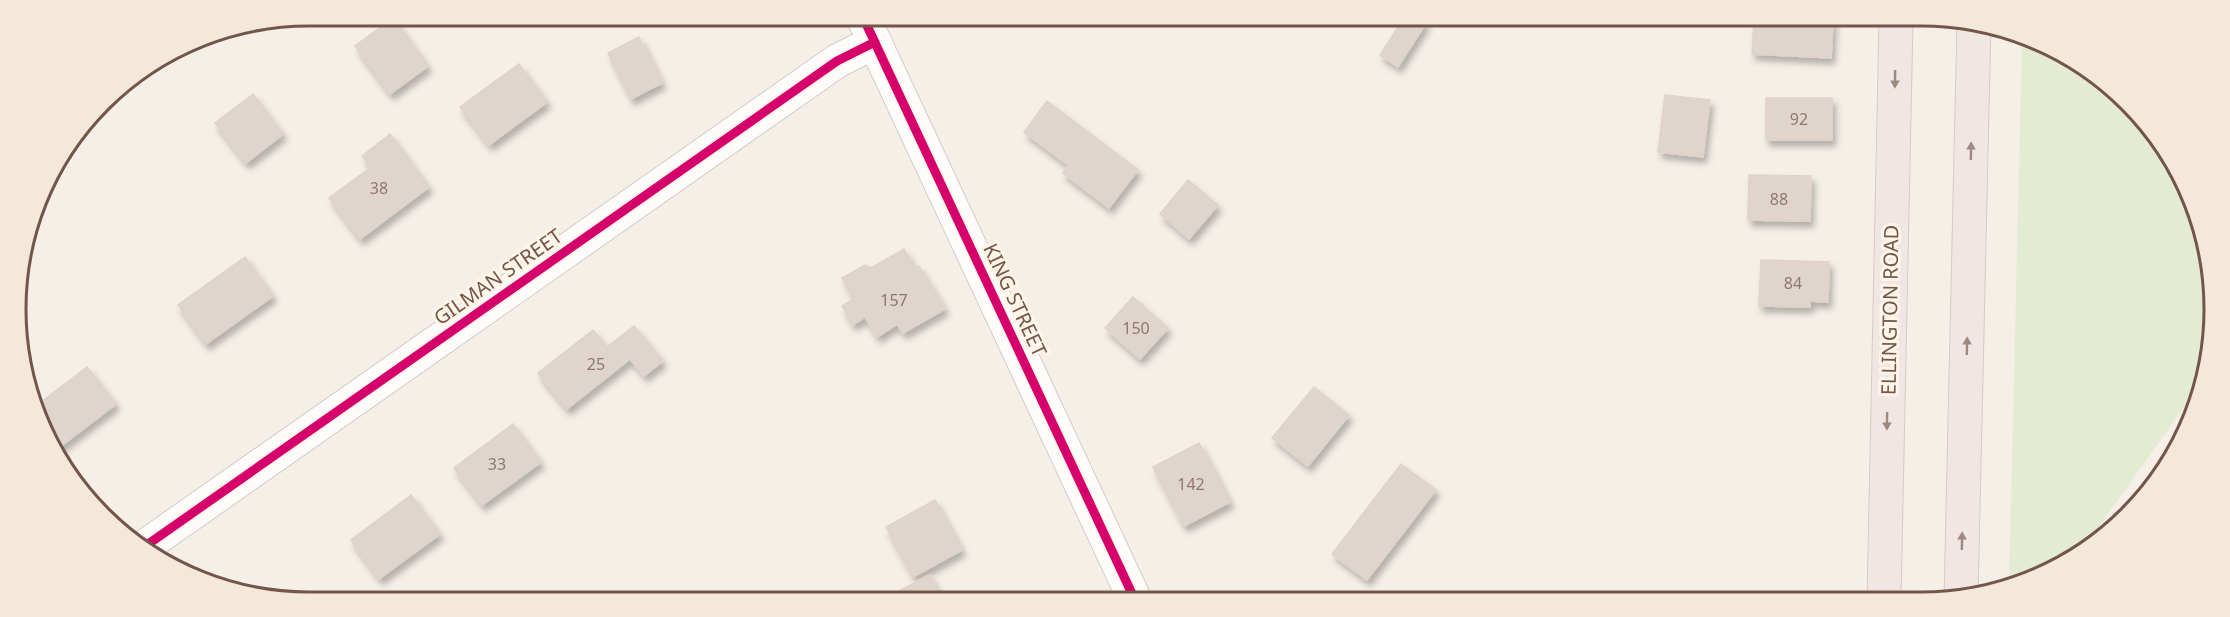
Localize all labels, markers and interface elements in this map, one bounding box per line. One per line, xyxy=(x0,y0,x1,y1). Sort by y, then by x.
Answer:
one-way arrow xyxy=(1890,69,1900,88)
house number: 92 xyxy=(1790,108,1808,130)
one-way arrow xyxy=(1966,141,1976,160)
house number: 38 xyxy=(370,177,388,199)
house number: 88 xyxy=(1770,188,1788,210)
street label: GILMAN STREET xyxy=(428,222,567,331)
street label: ELLINGTON ROAD xyxy=(1875,225,1904,395)
street label: KING STREET xyxy=(977,239,1053,361)
house number: 84 xyxy=(1784,272,1802,294)
house number: 157 xyxy=(880,289,908,311)
house number: 150 xyxy=(1122,317,1150,339)
one-way arrow xyxy=(1962,336,1971,355)
house number: 25 xyxy=(587,353,605,375)
one-way arrow xyxy=(1883,411,1892,430)
house number: 33 xyxy=(488,453,506,475)
house number: 142 xyxy=(1177,473,1205,495)
one-way arrow xyxy=(1958,531,1967,550)

